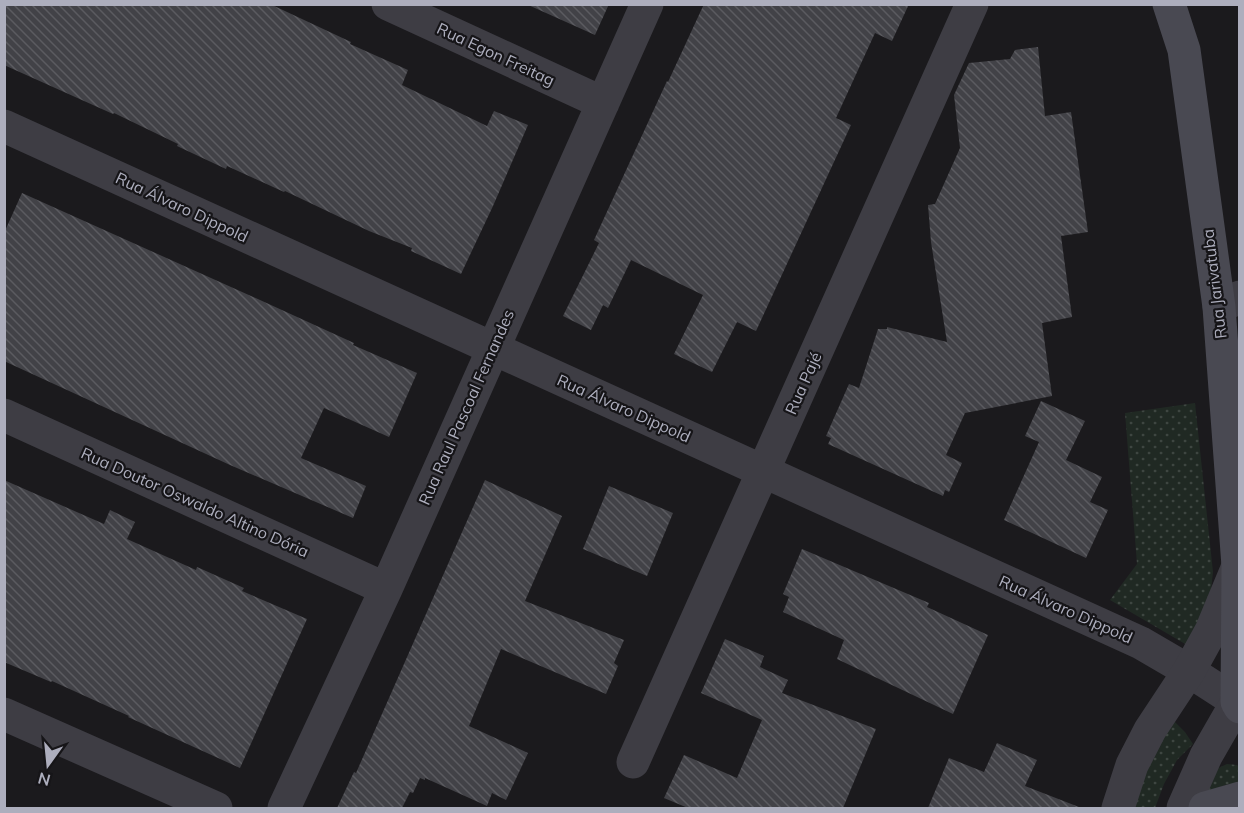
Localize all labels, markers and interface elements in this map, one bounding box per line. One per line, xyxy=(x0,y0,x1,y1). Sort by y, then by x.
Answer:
street label: Rua Egon Freitag xyxy=(434,18,558,90)
street label: Rua Álvaro Dippold xyxy=(112,167,252,247)
street label: Rua Jarivatuba xyxy=(1197,228,1231,340)
street label: Rua Raul Pascoal Fernandes xyxy=(414,306,518,508)
street label: Rua Pajé xyxy=(780,349,826,417)
street label: Rua Álvaro Dippold xyxy=(554,370,694,446)
street label: Rua Doutor Oswaldo Altino Dória xyxy=(78,443,312,561)
street label: Rua Álvaro Dippold xyxy=(996,571,1136,647)
north arrow xyxy=(18,735,78,795)
text: N xyxy=(36,768,53,791)

